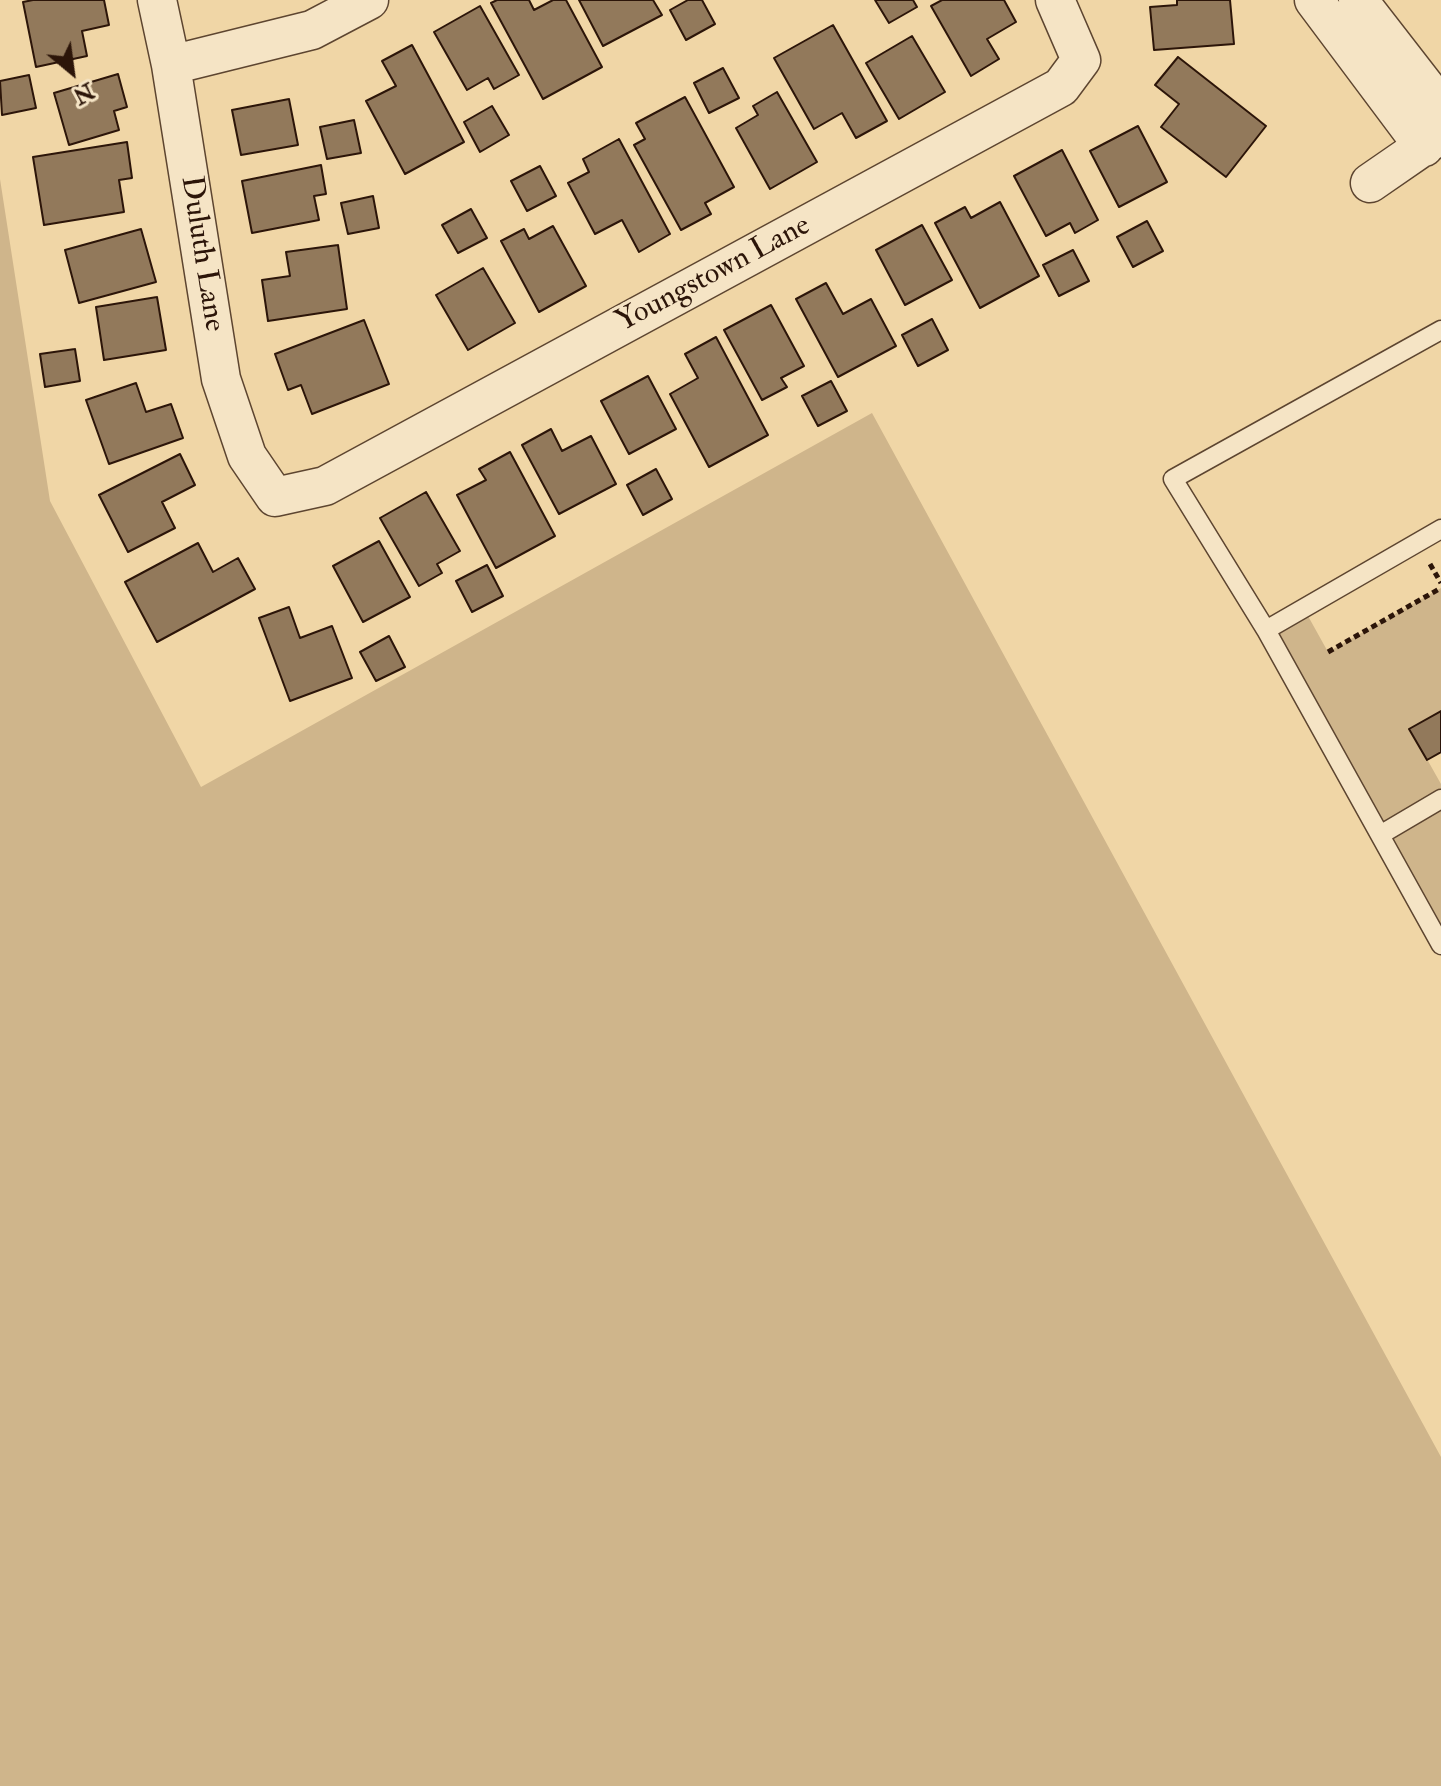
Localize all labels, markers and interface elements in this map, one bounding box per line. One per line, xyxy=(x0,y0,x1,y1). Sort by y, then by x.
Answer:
north arrow xyxy=(32,32,112,112)
text: N xyxy=(68,76,99,110)
street label: Duluth Lane xyxy=(171,174,231,334)
street label: Youngstown Lane xyxy=(611,209,817,341)

